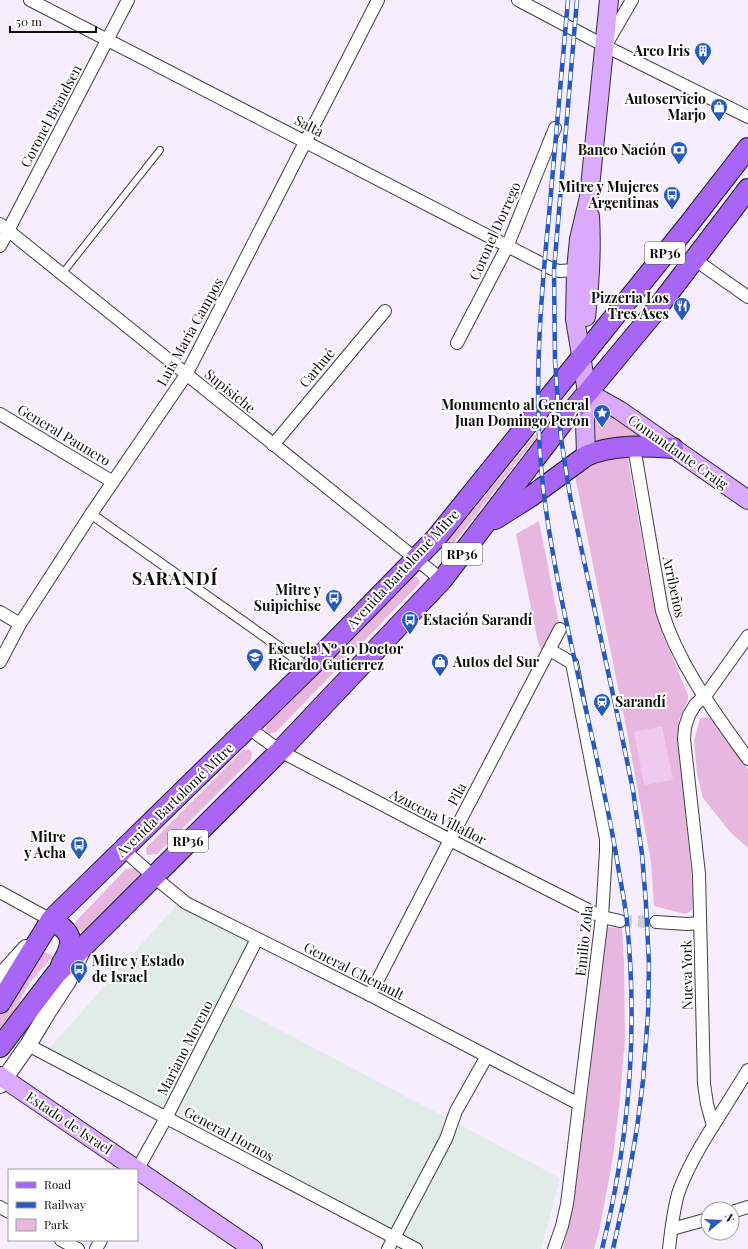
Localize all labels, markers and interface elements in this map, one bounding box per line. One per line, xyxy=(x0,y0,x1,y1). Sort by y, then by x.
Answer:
scale bar xyxy=(10,8,96,34)
text: 50 m xyxy=(16,13,42,29)
place label: Arco Iris xyxy=(633,41,690,60)
building icon: Arco Iris xyxy=(693,41,713,66)
street label: Coronel Brandsen xyxy=(15,60,86,171)
place label: Autoservicio Marjo xyxy=(624,89,706,124)
shop icon: Autoservicio Marjo xyxy=(709,97,729,122)
street label: Salta xyxy=(291,110,327,141)
place label: Banco Nación xyxy=(578,140,666,159)
bank icon: Banco Nación xyxy=(669,140,689,165)
place label: Mitre y Mujeres Argentinas xyxy=(558,177,659,212)
street label: Coronel Dorrego xyxy=(464,178,525,283)
bus stop icon: Mitre y Mujeres Argentinas xyxy=(662,185,682,210)
road number: RP36 xyxy=(645,242,685,264)
street label: Luis María Campos xyxy=(152,274,227,389)
place label: Pizzeria Los Tres Ases xyxy=(591,288,669,323)
restaurant icon: Pizzeria Los Tres Ases xyxy=(672,296,692,321)
street label: Carhué xyxy=(295,344,339,391)
street label: Supisiche xyxy=(201,364,260,417)
place label: Monumento al General Juan Domingo Perón xyxy=(441,395,590,430)
street label: General Paunero xyxy=(14,399,115,470)
place icon: Monumento al General Juan Domingo Perón xyxy=(592,403,612,428)
street label: Comandante Craig xyxy=(624,410,733,494)
street label: Avenida Bartolomé Mitre xyxy=(342,505,463,633)
road number: RP36 xyxy=(442,543,482,565)
street label: Arribeños xyxy=(658,553,690,620)
district label: SARANDÍ xyxy=(132,566,218,590)
place label: Mitre y Suipichise xyxy=(254,580,322,615)
bus stop icon: Mitre y Suipichise xyxy=(324,588,344,613)
bus stop icon: Estación Sarandí xyxy=(400,610,420,635)
place label: Estación Sarandí xyxy=(423,610,533,629)
place label: Escuela Nº 10 Doctor Ricardo Gutierrez xyxy=(268,639,404,674)
school or university icon: Escuela Nº 10 Doctor Ricardo Gutierrez xyxy=(245,647,265,672)
shop icon: Autos del Sur xyxy=(430,652,450,677)
place label: Autos del Sur xyxy=(452,652,540,671)
station icon: Sarandí xyxy=(592,692,612,717)
place label: Sarandí xyxy=(615,692,666,711)
street label: Avenida Bartolomé Mitre xyxy=(111,738,238,862)
street label: Pila xyxy=(443,779,470,809)
street label: Azucena Villaflor xyxy=(386,784,490,849)
place label: Mitre y Acha xyxy=(23,827,67,862)
road number: RP36 xyxy=(168,830,208,852)
bus stop icon: Mitre y Acha xyxy=(69,835,89,860)
street label: Emilio Zola xyxy=(570,905,597,977)
street label: General Chenault xyxy=(301,937,409,1005)
street label: Nueva York xyxy=(676,940,697,1010)
place label: Mitre y Estado de Israel xyxy=(92,951,185,986)
bus stop icon: Mitre y Estado de Israel xyxy=(69,959,89,984)
street label: Mariano Moreno xyxy=(152,997,217,1099)
street label: Estado de Israel xyxy=(23,1087,116,1158)
street label: General Hornos xyxy=(181,1102,278,1165)
legend xyxy=(8,1169,138,1241)
text: Road xyxy=(44,1176,71,1192)
text: Railway xyxy=(44,1196,86,1212)
north arrow xyxy=(700,1201,740,1241)
text: N xyxy=(722,1212,738,1224)
text: Park xyxy=(44,1216,69,1232)

